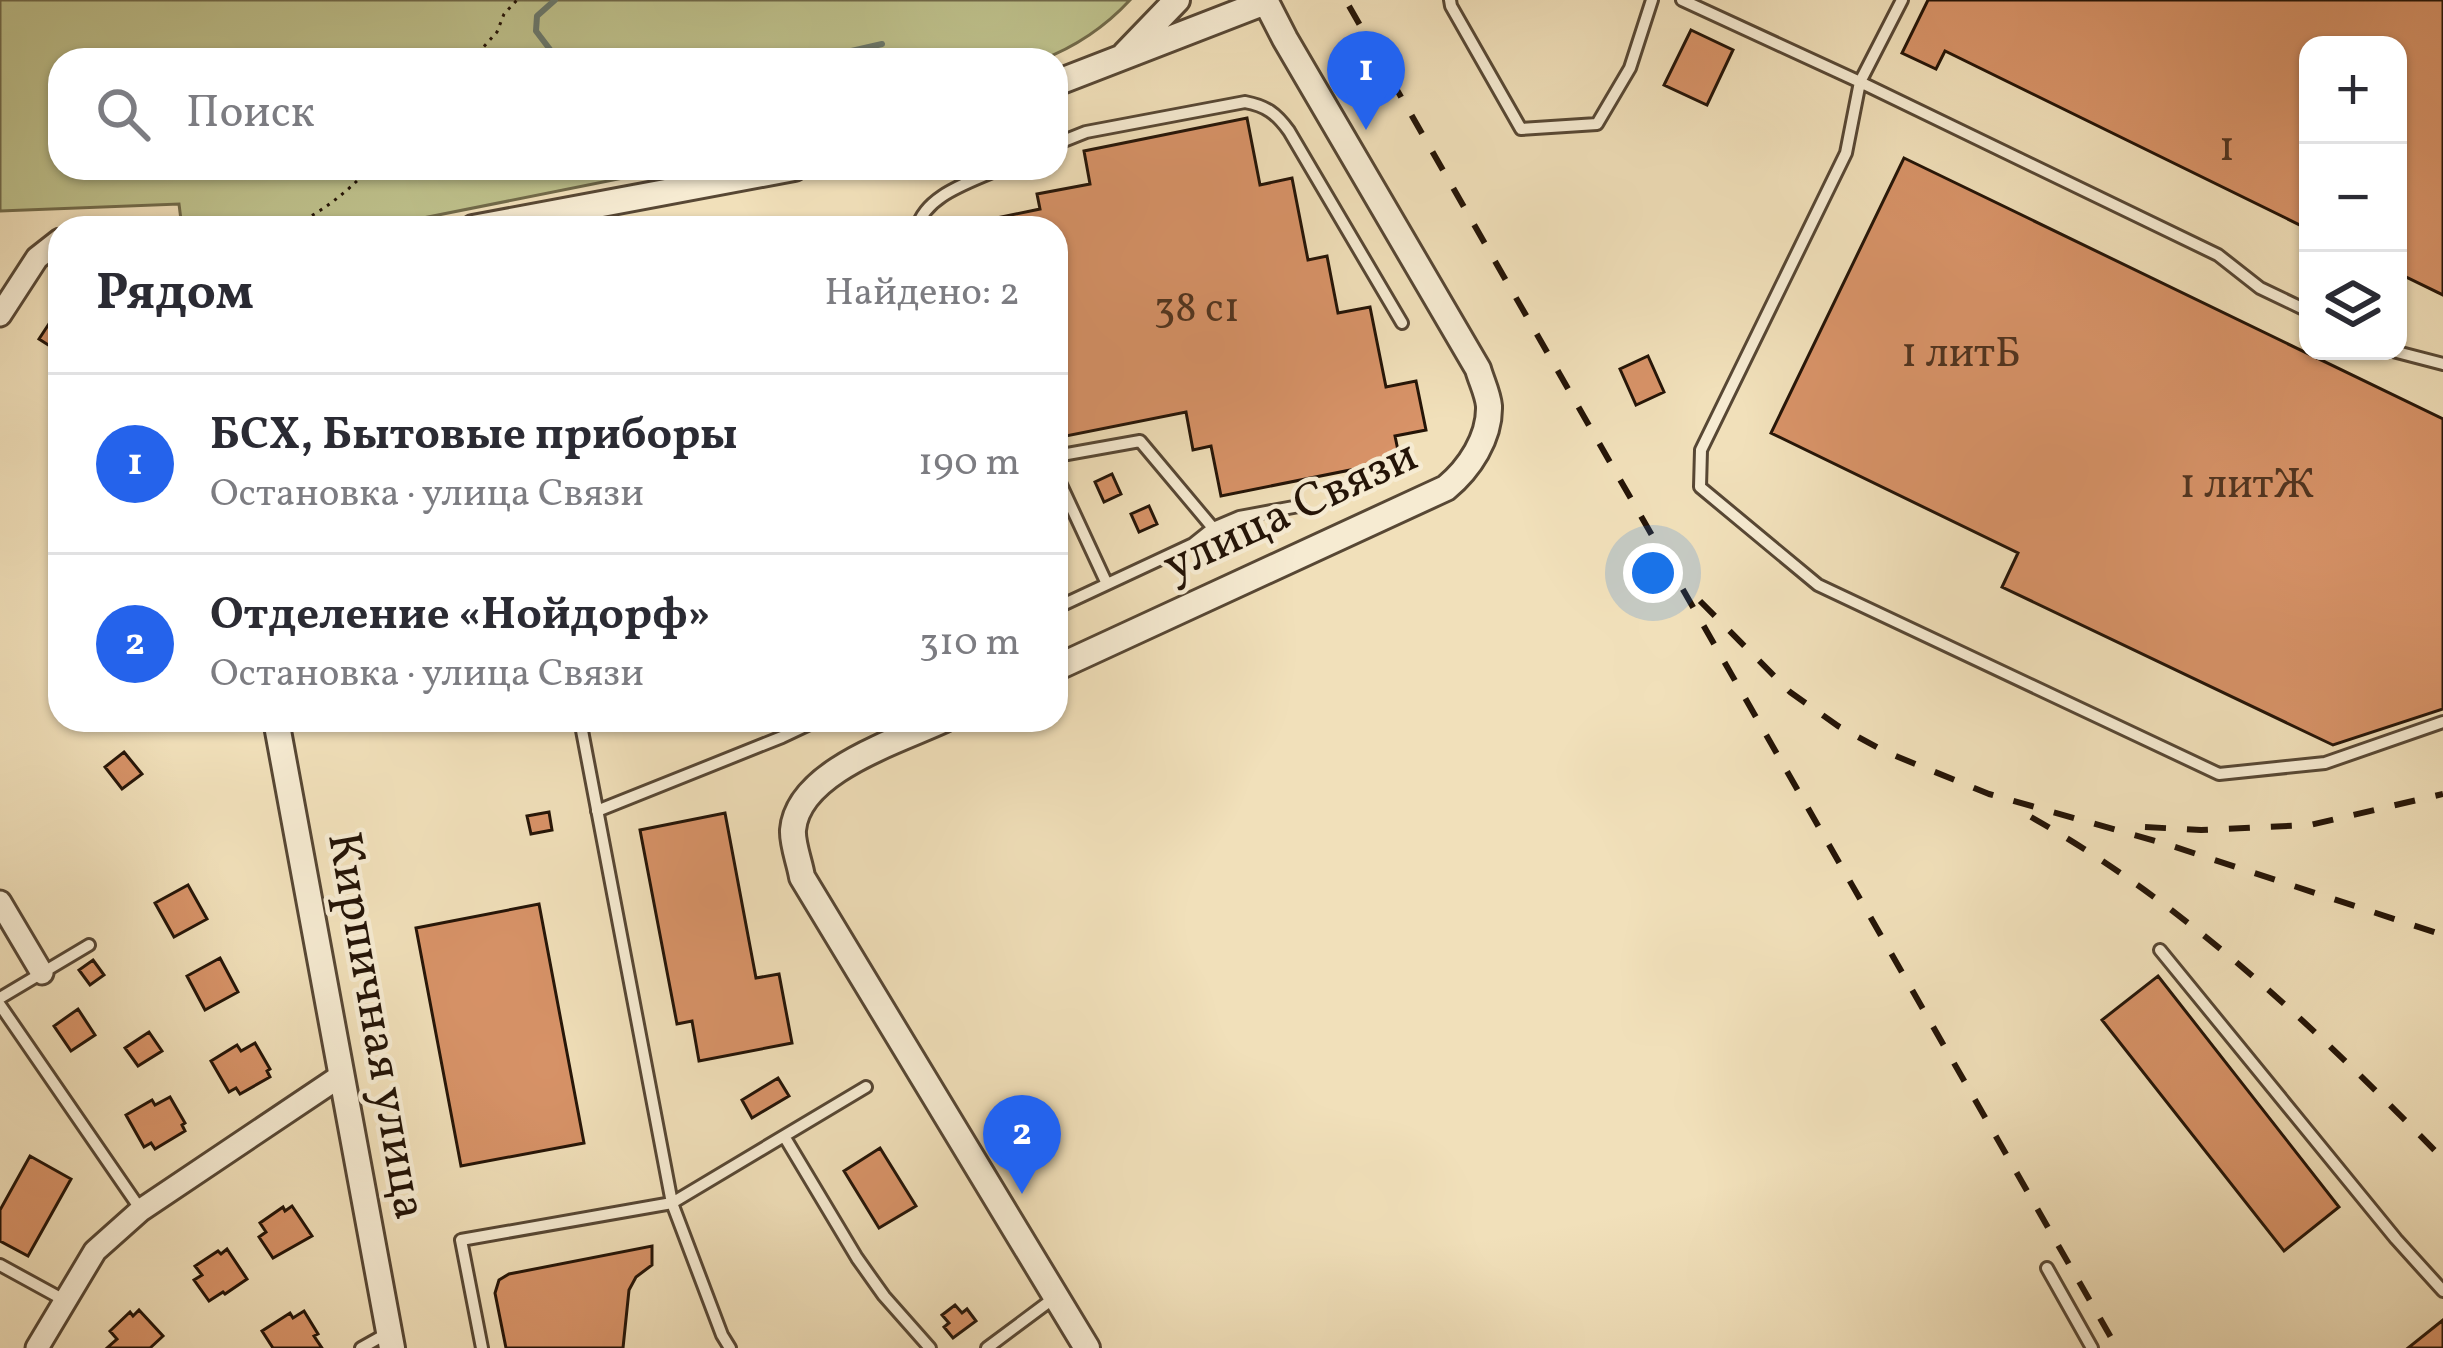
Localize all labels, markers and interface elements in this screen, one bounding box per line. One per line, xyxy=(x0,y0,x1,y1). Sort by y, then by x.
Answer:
pin: 1 xyxy=(1327,31,1405,130)
map controls xyxy=(2299,36,2407,360)
button: + xyxy=(2299,36,2407,144)
search box xyxy=(48,48,1068,180)
icon: search xyxy=(90,81,156,147)
text: Поиск xyxy=(186,83,315,146)
house number: 1 xyxy=(2219,120,2235,179)
button: − xyxy=(2299,144,2407,252)
button: layers xyxy=(2299,252,2407,360)
text: Рядом xyxy=(96,259,254,330)
text: Найдено: 2 xyxy=(824,267,1020,321)
house number: 38 с1 xyxy=(1154,281,1240,340)
house number: 1 литБ xyxy=(1901,326,2021,385)
text: БСХ, Бытовые приборы xyxy=(210,405,738,468)
street label: улица Связи xyxy=(1153,424,1429,600)
text: 1 xyxy=(127,437,143,491)
text: 190 m xyxy=(918,437,1020,491)
house number: 1 литЖ xyxy=(2180,457,2314,516)
text: Остановка · улица Связи xyxy=(210,468,644,522)
your location xyxy=(1623,543,1683,603)
text: Отделение «Нойдорф» xyxy=(210,585,711,648)
text: 2 xyxy=(125,617,145,671)
text: 310 m xyxy=(919,617,1020,671)
text: Остановка · улица Связи xyxy=(210,648,644,702)
street label: Кирпичная улица xyxy=(308,827,442,1225)
pin: 2 xyxy=(983,1095,1061,1194)

